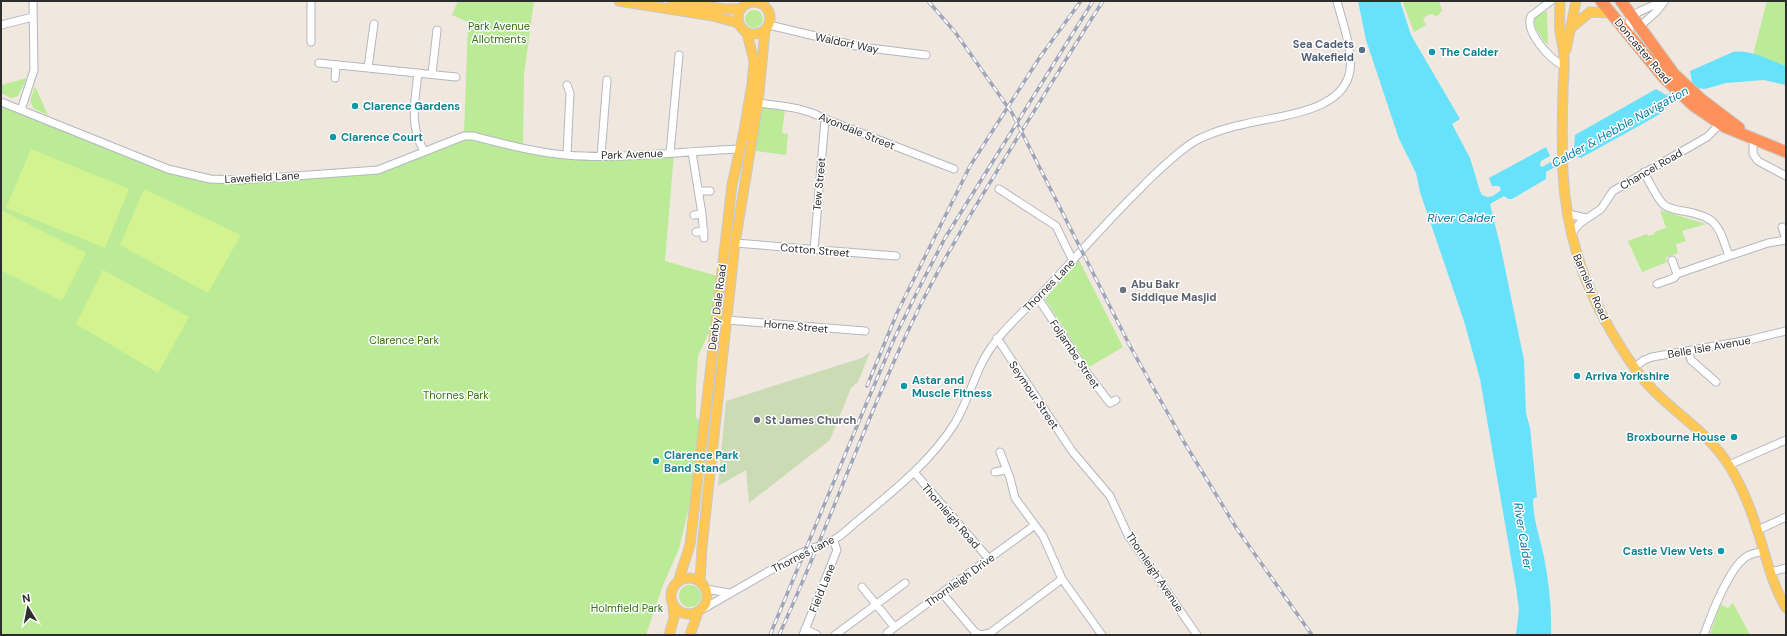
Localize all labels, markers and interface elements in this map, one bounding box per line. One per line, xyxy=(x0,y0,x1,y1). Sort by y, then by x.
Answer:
street label: Doncaster Road xyxy=(1612,15,1674,87)
park label: Park Avenue Allotments xyxy=(468,19,530,46)
street label: Waldorf Way xyxy=(814,29,880,57)
place label: Sea Cadets Wakefield xyxy=(1293,37,1354,64)
marker: Sea Cadets Wakefield xyxy=(1357,45,1367,55)
place label: The Calder xyxy=(1440,45,1499,59)
marker: The Calder xyxy=(1427,47,1437,57)
water label: Calder & Hebble Navigation xyxy=(1549,83,1691,171)
place label: Clarence Gardens xyxy=(363,99,460,113)
marker: Clarence Gardens xyxy=(350,101,360,111)
street label: Avondale Street xyxy=(817,109,897,153)
place label: Clarence Court xyxy=(341,130,423,144)
marker: Clarence Court xyxy=(328,132,338,142)
street label: Chancel Road xyxy=(1617,145,1685,193)
street label: Park Avenue xyxy=(601,146,663,162)
street label: Tew Street xyxy=(810,157,828,211)
street label: Lawefield Lane xyxy=(224,168,300,186)
water label: River Calder xyxy=(1427,210,1495,226)
street label: Cotton Street xyxy=(780,240,850,260)
street label: Barnsley Road xyxy=(1570,251,1612,323)
street label: Thornes Lane xyxy=(1020,256,1078,314)
street label: Denby Dale Road xyxy=(705,263,729,351)
place label: Abu Bakr Siddique Masjid xyxy=(1131,277,1217,304)
marker: Abu Bakr Siddique Masjid xyxy=(1118,285,1128,295)
street label: Horne Street xyxy=(763,316,829,336)
street label: Foljambe Street xyxy=(1047,317,1103,391)
park label: Clarence Park xyxy=(369,333,439,347)
street label: Belle Isle Avenue xyxy=(1666,333,1752,361)
street label: Seymour Street xyxy=(1006,358,1062,432)
place label: Arriva Yorkshire xyxy=(1585,369,1670,383)
marker: Arriva Yorkshire xyxy=(1572,371,1582,381)
place label: Astar and Muscle Fitness xyxy=(912,373,992,400)
marker: Astar and Muscle Fitness xyxy=(899,381,909,391)
park label: Thornes Park xyxy=(423,388,489,402)
place label: St James Church xyxy=(765,413,857,427)
marker: St James Church xyxy=(752,415,762,425)
place label: Broxbourne House xyxy=(1627,430,1726,444)
marker: Broxbourne House xyxy=(1729,432,1739,442)
place label: Clarence Park Band Stand xyxy=(664,448,740,475)
marker: Clarence Park Band Stand xyxy=(651,456,661,466)
street label: Thornleigh Road xyxy=(919,481,983,552)
water label: River Calder xyxy=(1510,501,1536,571)
street label: Thornleigh Avenue xyxy=(1123,529,1187,615)
street label: Thornes Lane xyxy=(769,532,837,576)
place label: Castle View Vets xyxy=(1623,544,1713,558)
marker: Castle View Vets xyxy=(1716,546,1726,556)
street label: Thornleigh Drive xyxy=(923,550,997,610)
street label: Field Lane xyxy=(806,562,838,614)
north arrow xyxy=(8,588,48,628)
text: N xyxy=(21,591,31,606)
park label: Holmfield Park xyxy=(591,601,664,615)

